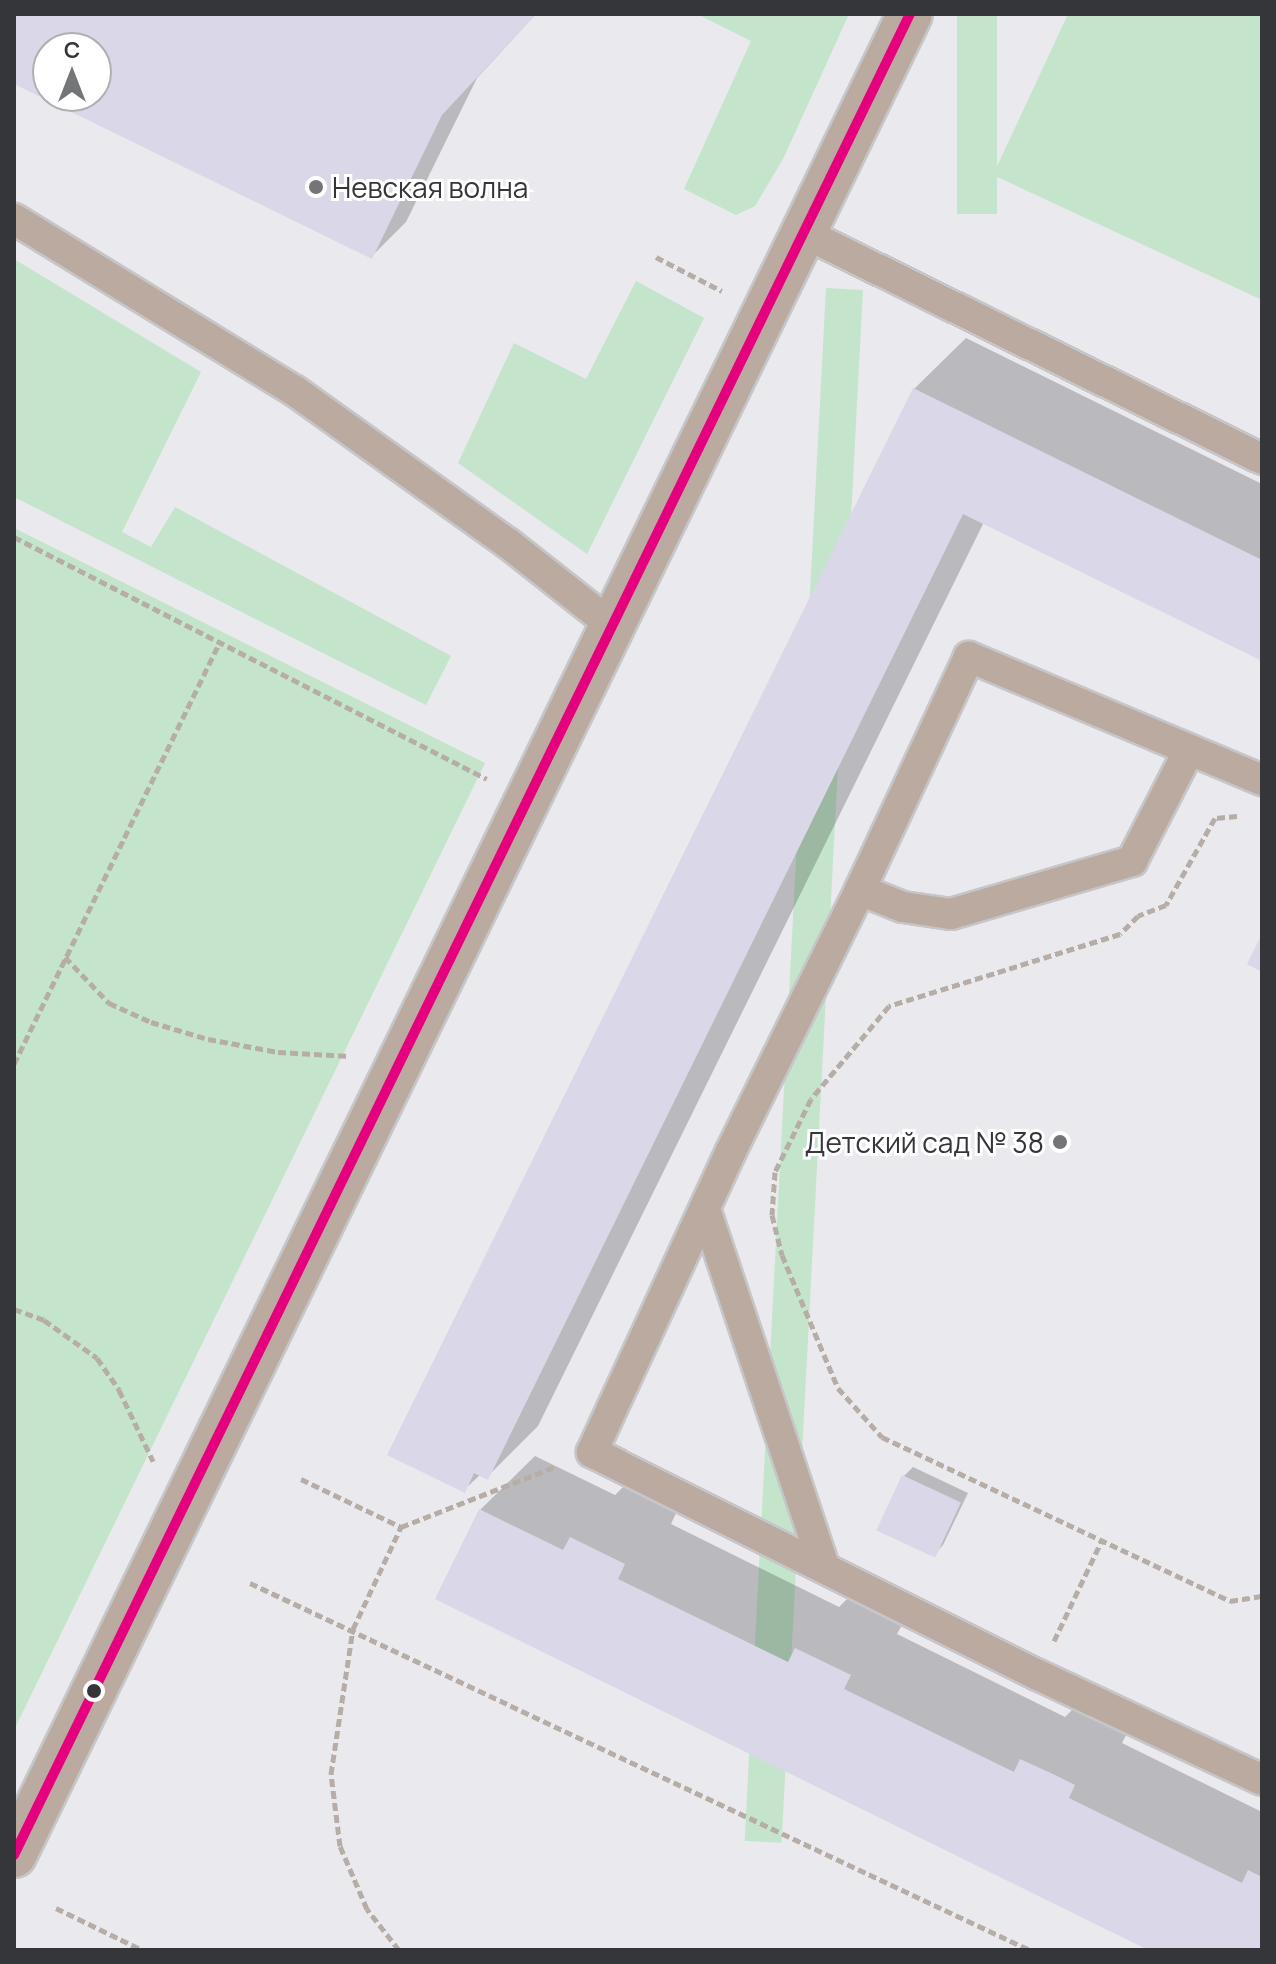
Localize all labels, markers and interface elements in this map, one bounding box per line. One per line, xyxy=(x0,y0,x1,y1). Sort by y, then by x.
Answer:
north arrow xyxy=(32,32,112,112)
text: С xyxy=(64,35,80,65)
place label: Невская волна xyxy=(332,170,528,204)
marker: Невская волна xyxy=(307,178,325,196)
place label: Детский сад № 38 xyxy=(805,1125,1044,1159)
marker: Детский сад № 38 xyxy=(1051,1133,1069,1151)
unlabelled marker xyxy=(86,1683,102,1699)

